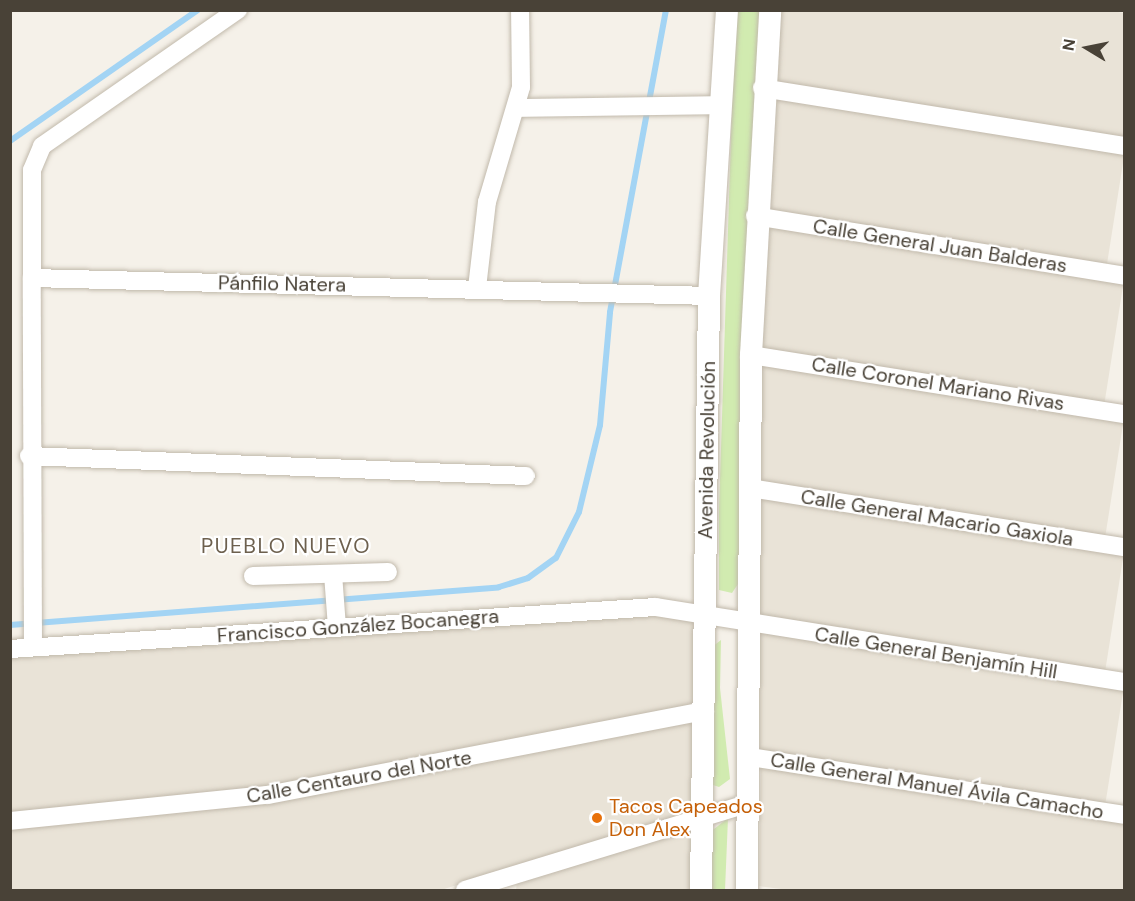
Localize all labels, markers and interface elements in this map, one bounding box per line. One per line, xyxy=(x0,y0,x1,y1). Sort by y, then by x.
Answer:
north arrow xyxy=(1057,18,1117,78)
text: N xyxy=(1057,37,1080,52)
street label: Calle General Juan Balderas xyxy=(811,214,1069,278)
street label: Pánfilo Natera xyxy=(218,271,346,297)
street label: Calle Coronel Mariano Rivas xyxy=(810,352,1066,416)
street label: Avenida Revolución xyxy=(693,361,721,539)
street label: Calle General Macario Gaxiola xyxy=(799,485,1075,551)
district label: PUEBLO NUEVO xyxy=(201,533,371,559)
street label: Francisco González Bocanegra xyxy=(216,604,500,648)
street label: Calle General Benjamín Hill xyxy=(813,622,1059,684)
street label: Calle Centauro del Norte xyxy=(245,745,473,809)
street label: Calle General Manuel Ávila Camacho xyxy=(769,748,1105,824)
place label: Tacos Capeados Don Alex xyxy=(609,795,763,842)
marker: Tacos Capeados Don Alex xyxy=(590,811,604,825)

